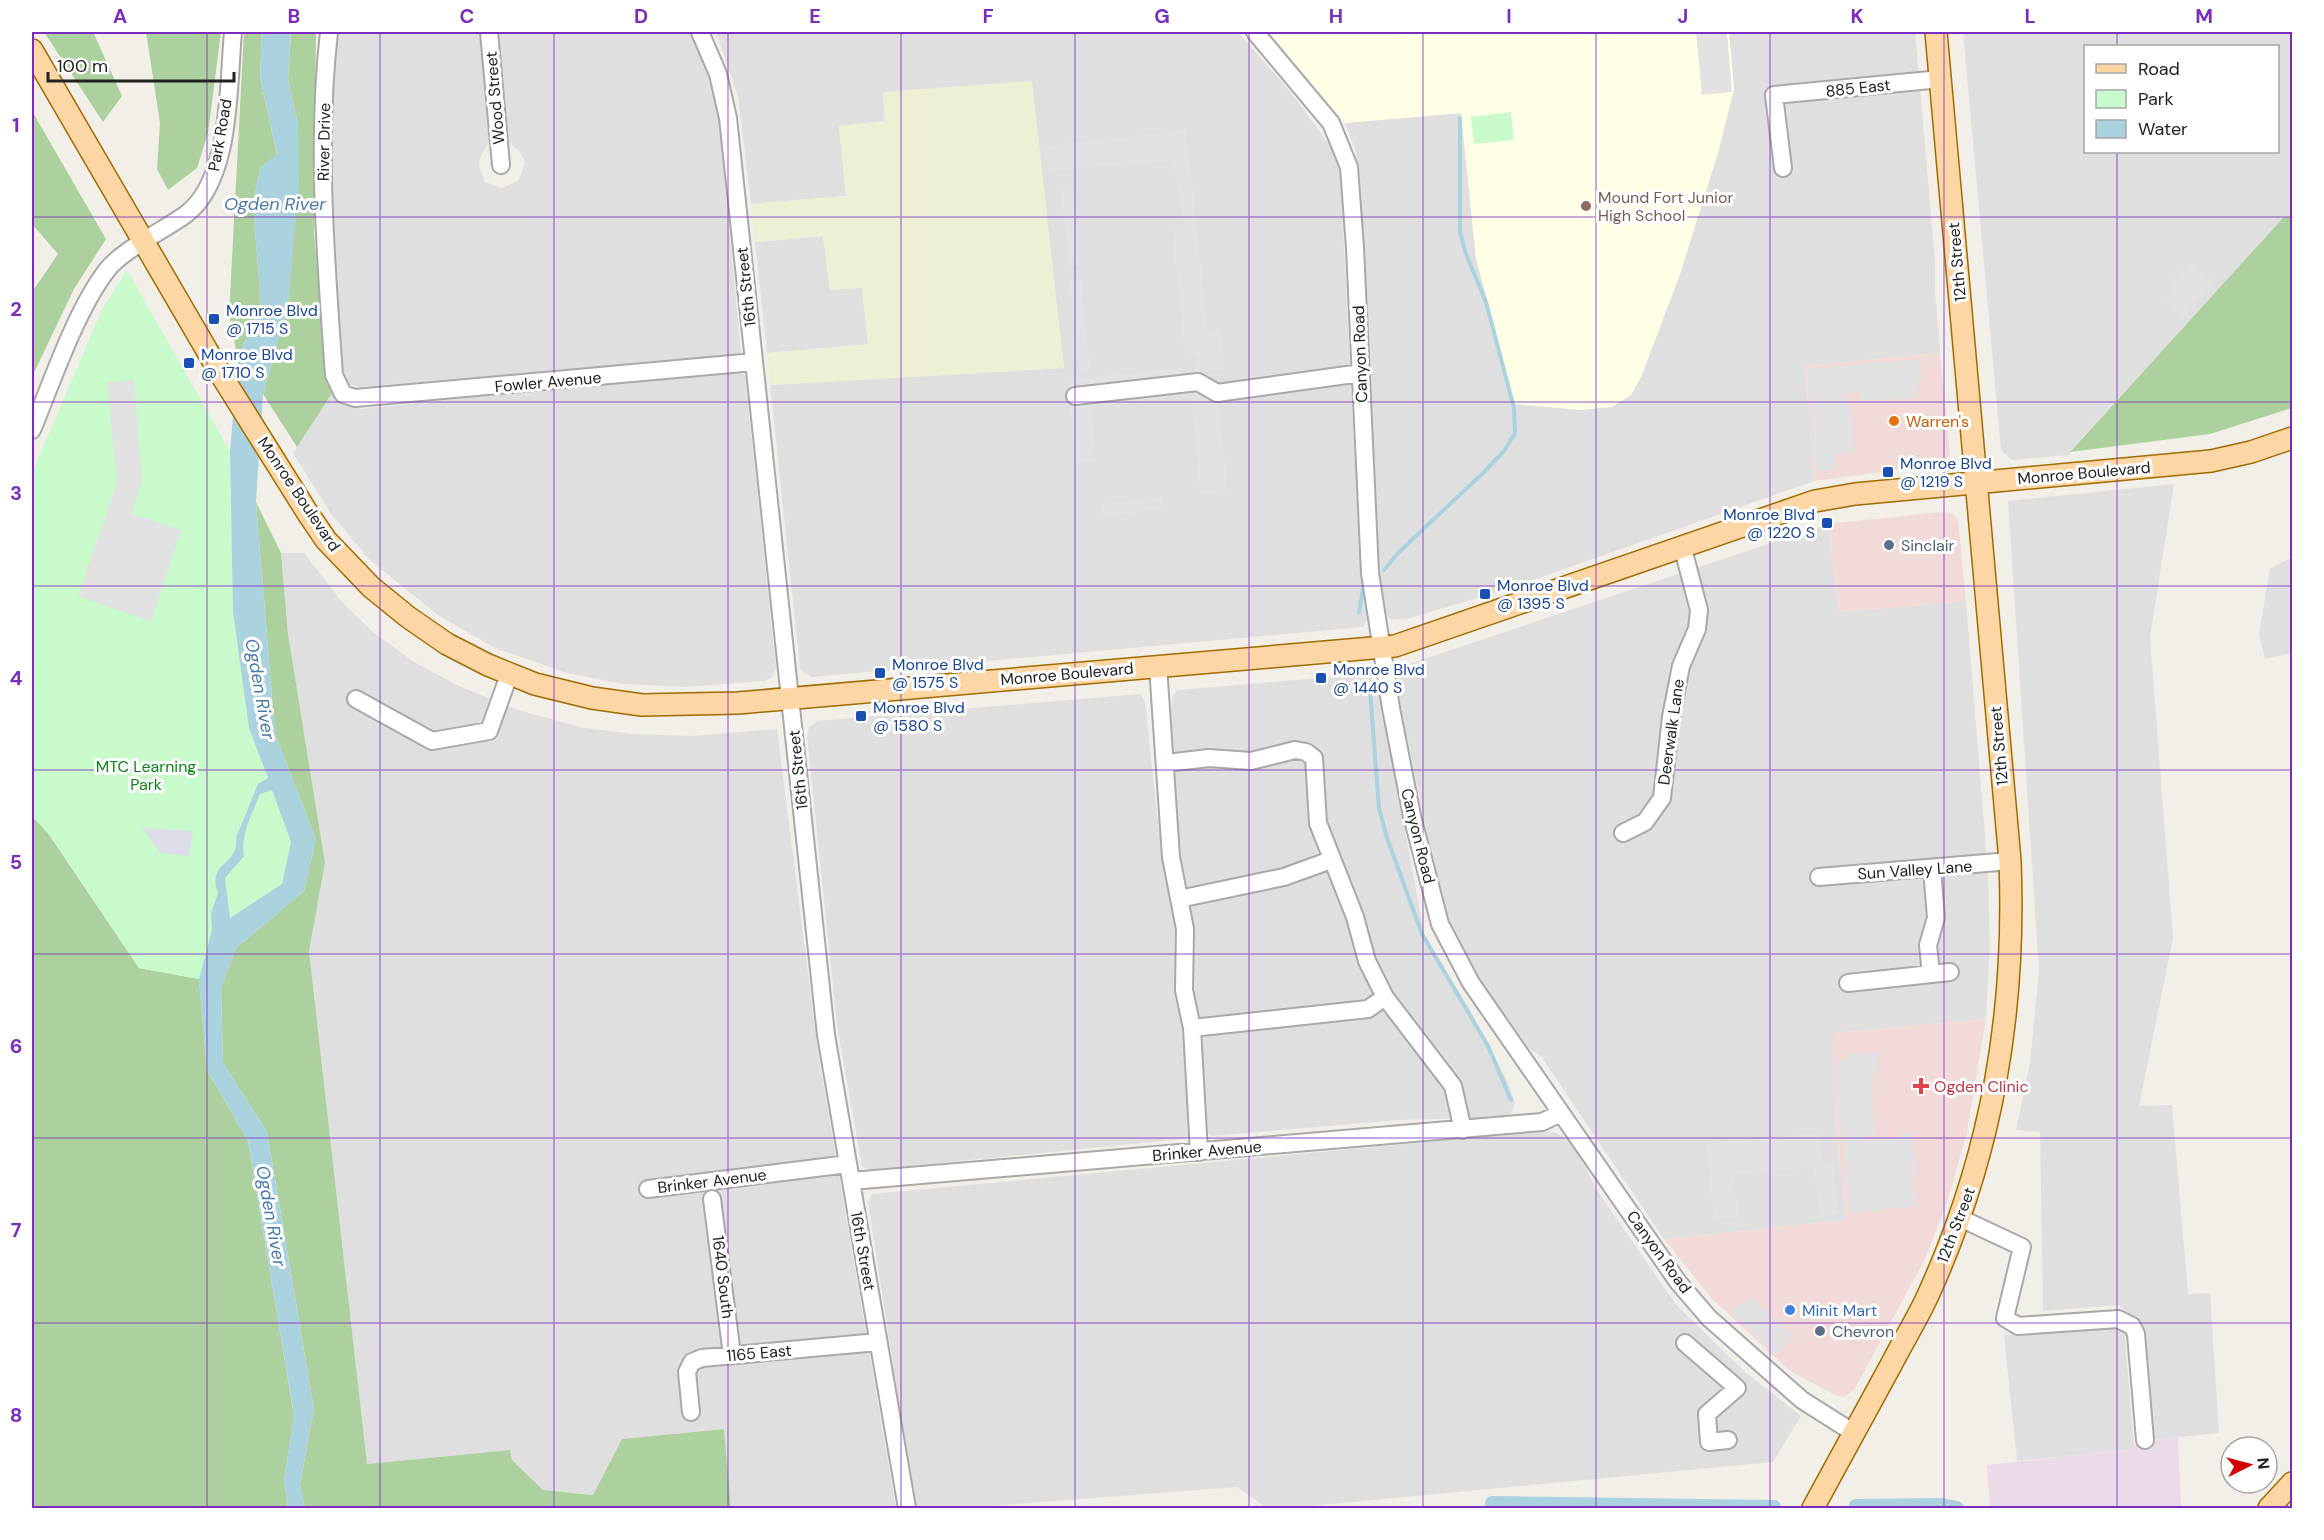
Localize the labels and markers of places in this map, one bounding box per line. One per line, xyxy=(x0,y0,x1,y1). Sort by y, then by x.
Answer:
place label: Mound Fort Junior High School xyxy=(1598,187,1733,226)
marker: Mound Fort Junior High School xyxy=(1579,199,1593,213)
place label: Monroe Blvd @ 1715 S xyxy=(226,300,318,339)
marker: Monroe Blvd @ 1715 S xyxy=(207,312,221,326)
place label: Monroe Blvd @ 1710 S xyxy=(201,344,293,383)
marker: Monroe Blvd @ 1710 S xyxy=(182,356,196,370)
place label: Warren's xyxy=(1906,411,1969,432)
marker: Warren's xyxy=(1887,414,1901,428)
place label: Monroe Blvd @ 1219 S xyxy=(1900,453,1992,492)
marker: Monroe Blvd @ 1219 S xyxy=(1881,465,1895,479)
place label: Monroe Blvd @ 1220 S xyxy=(1723,504,1815,543)
marker: Monroe Blvd @ 1220 S xyxy=(1820,516,1834,530)
place label: Sinclair xyxy=(1901,535,1955,556)
marker: Sinclair xyxy=(1882,538,1896,552)
place label: Monroe Blvd @ 1395 S xyxy=(1497,575,1589,614)
marker: Monroe Blvd @ 1395 S xyxy=(1478,587,1492,601)
place label: Monroe Blvd @ 1575 S xyxy=(892,654,984,693)
place label: Monroe Blvd @ 1440 S xyxy=(1333,659,1425,698)
marker: Monroe Blvd @ 1575 S xyxy=(873,666,887,680)
marker: Monroe Blvd @ 1440 S xyxy=(1314,671,1328,685)
place label: Monroe Blvd @ 1580 S xyxy=(873,697,965,736)
marker: Monroe Blvd @ 1580 S xyxy=(854,709,868,723)
place label: Ogden Clinic xyxy=(1934,1076,2029,1097)
marker: Ogden Clinic xyxy=(1912,1077,1930,1095)
place label: Minit Mart xyxy=(1802,1300,1877,1321)
marker: Minit Mart xyxy=(1783,1303,1797,1317)
place label: Chevron xyxy=(1832,1321,1894,1342)
marker: Chevron xyxy=(1813,1324,1827,1338)

